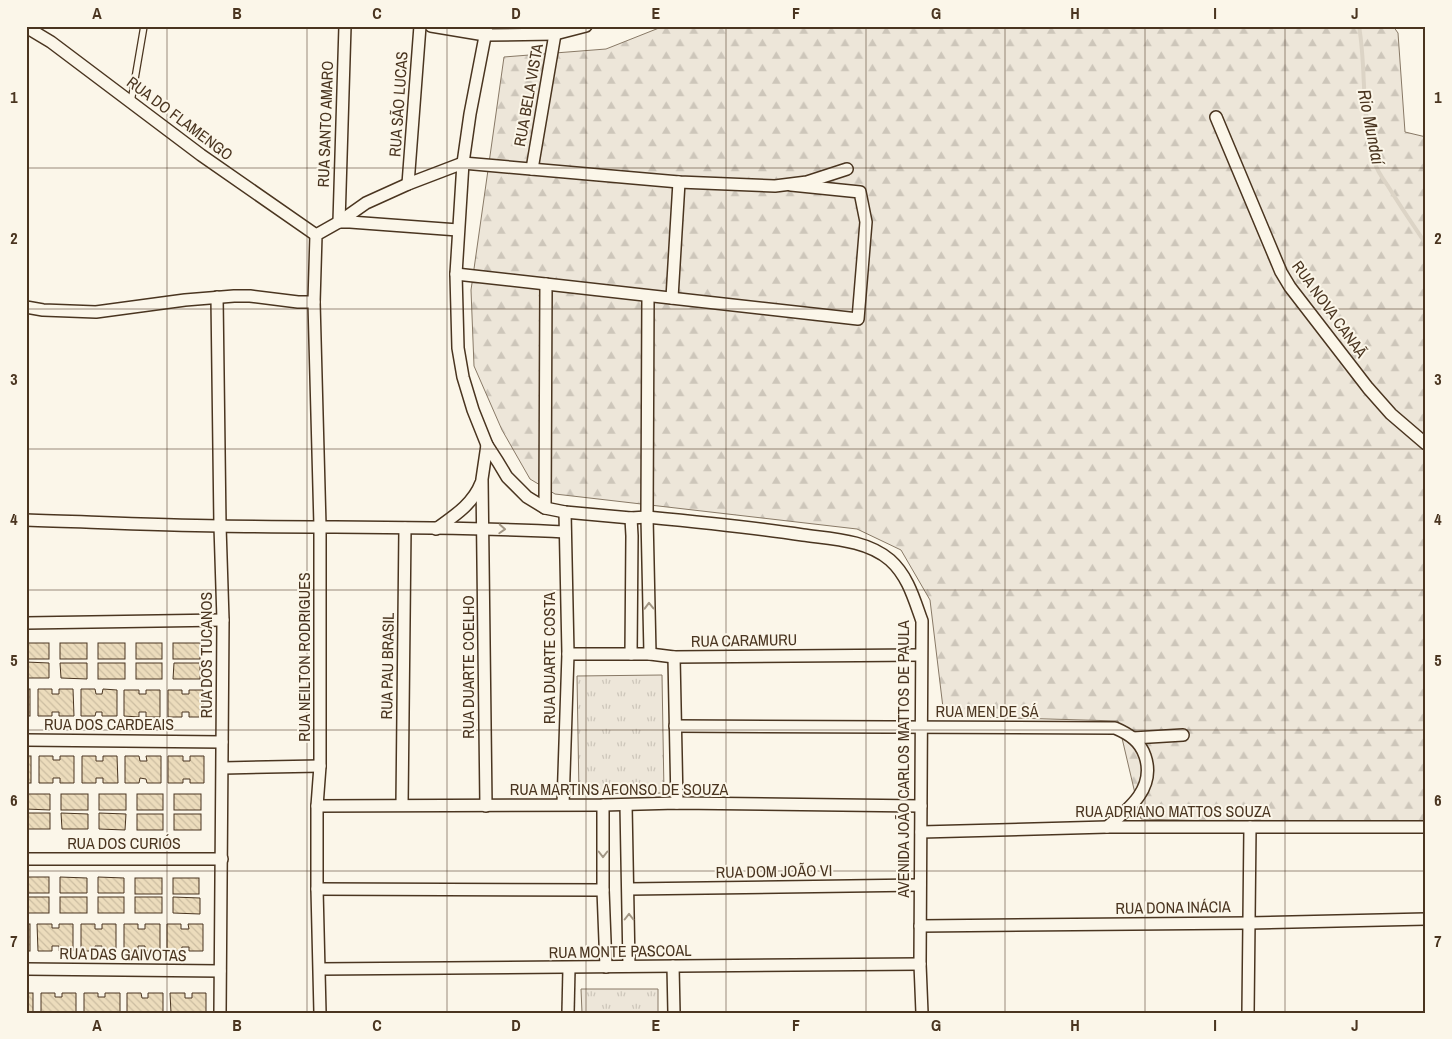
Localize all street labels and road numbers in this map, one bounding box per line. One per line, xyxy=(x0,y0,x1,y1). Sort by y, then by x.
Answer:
street label: RUA BELA VISTA xyxy=(508,42,548,148)
street label: RUA SÃO LUCAS xyxy=(383,50,413,158)
street label: RUA SANTO AMARO xyxy=(312,60,338,188)
street label: RUA DO FLAMENGO xyxy=(122,71,238,165)
street label: RUA NOVA CANAÃ xyxy=(1287,256,1373,362)
street label: RUA NEILTON RODRIGUES xyxy=(293,572,315,742)
street label: RUA DOS TUCANOS xyxy=(195,591,217,718)
street label: RUA DUARTE COSTA xyxy=(538,592,560,724)
street label: RUA DUARTE COELHO xyxy=(457,595,479,739)
street label: RUA PAU BRASIL xyxy=(375,612,399,720)
street label: AVENIDA JOÃO CARLOS MATTOS DE PAULA xyxy=(892,620,914,899)
street label: RUA CARAMURU xyxy=(691,628,797,652)
street label: RUA MEN DE SÁ xyxy=(936,700,1039,722)
street label: RUA DOS CARDEAIS xyxy=(44,713,174,735)
street label: RUA MARTINS AFONSO DE SOUZA xyxy=(510,778,728,800)
street label: RUA ADRIANO MATTOS SOUZA xyxy=(1075,800,1271,822)
street label: RUA DOS CURIÓS xyxy=(67,832,181,854)
street label: RUA DOM JOÃO VI xyxy=(715,859,833,883)
street label: RUA DONA INÁCIA xyxy=(1115,895,1231,919)
street label: RUA MONTE PASCOAL xyxy=(548,939,692,963)
street label: RUA DAS GAIVOTAS xyxy=(59,942,187,966)

